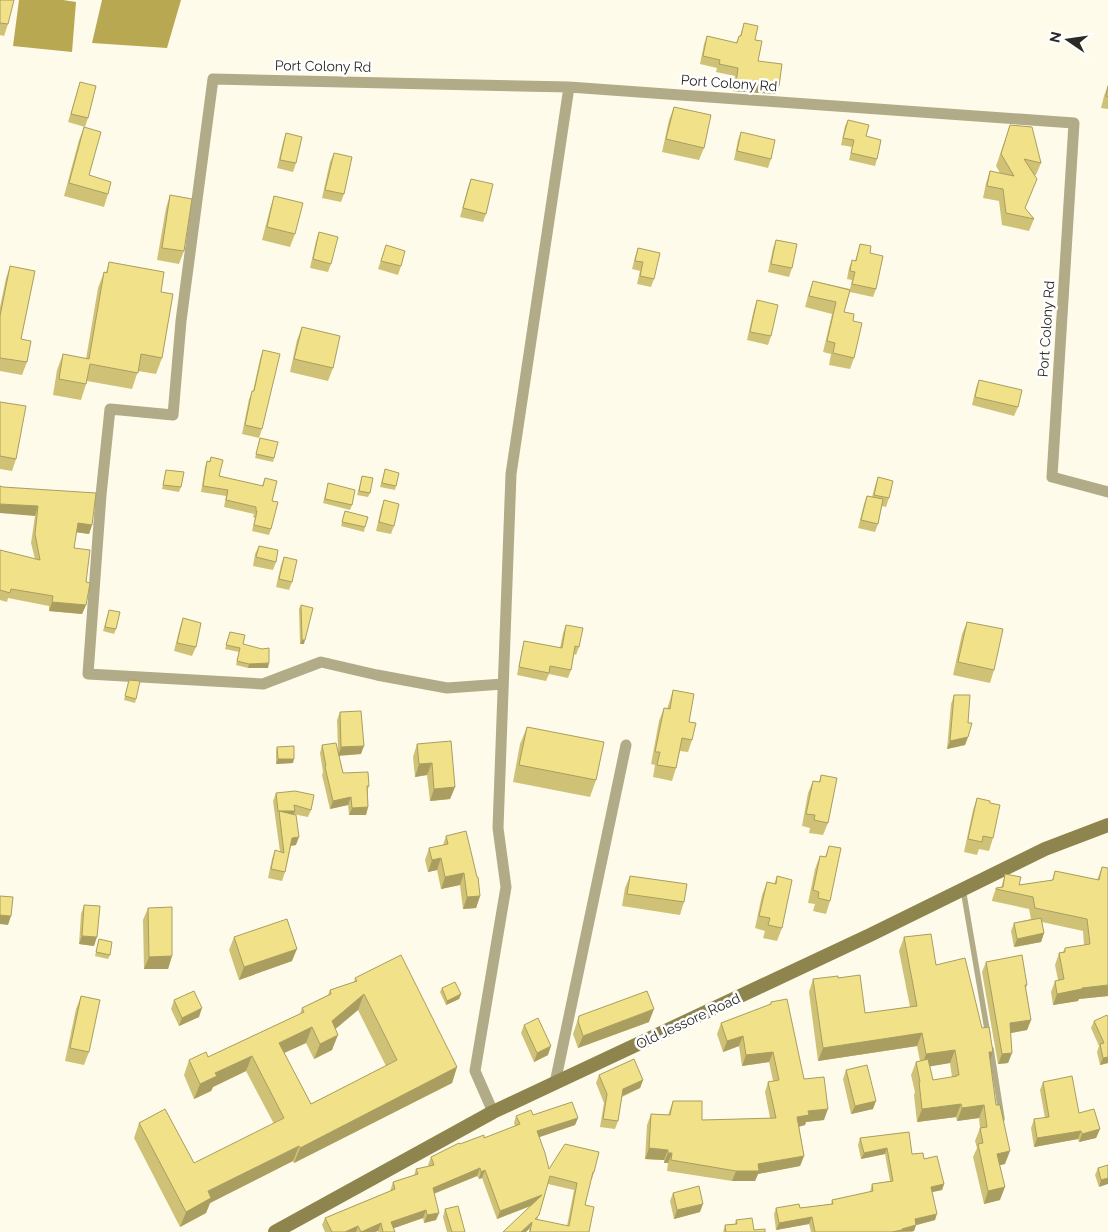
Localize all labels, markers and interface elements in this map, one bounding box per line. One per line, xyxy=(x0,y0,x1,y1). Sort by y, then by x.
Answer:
north arrow xyxy=(1043,15,1093,65)
text: N xyxy=(1046,30,1064,44)
street label: Port Colony Rd xyxy=(275,57,371,75)
street label: Port Colony Rd xyxy=(680,72,778,94)
street label: Port Colony Rd xyxy=(1035,280,1057,378)
street label: Old Jessore Road xyxy=(633,990,743,1052)

